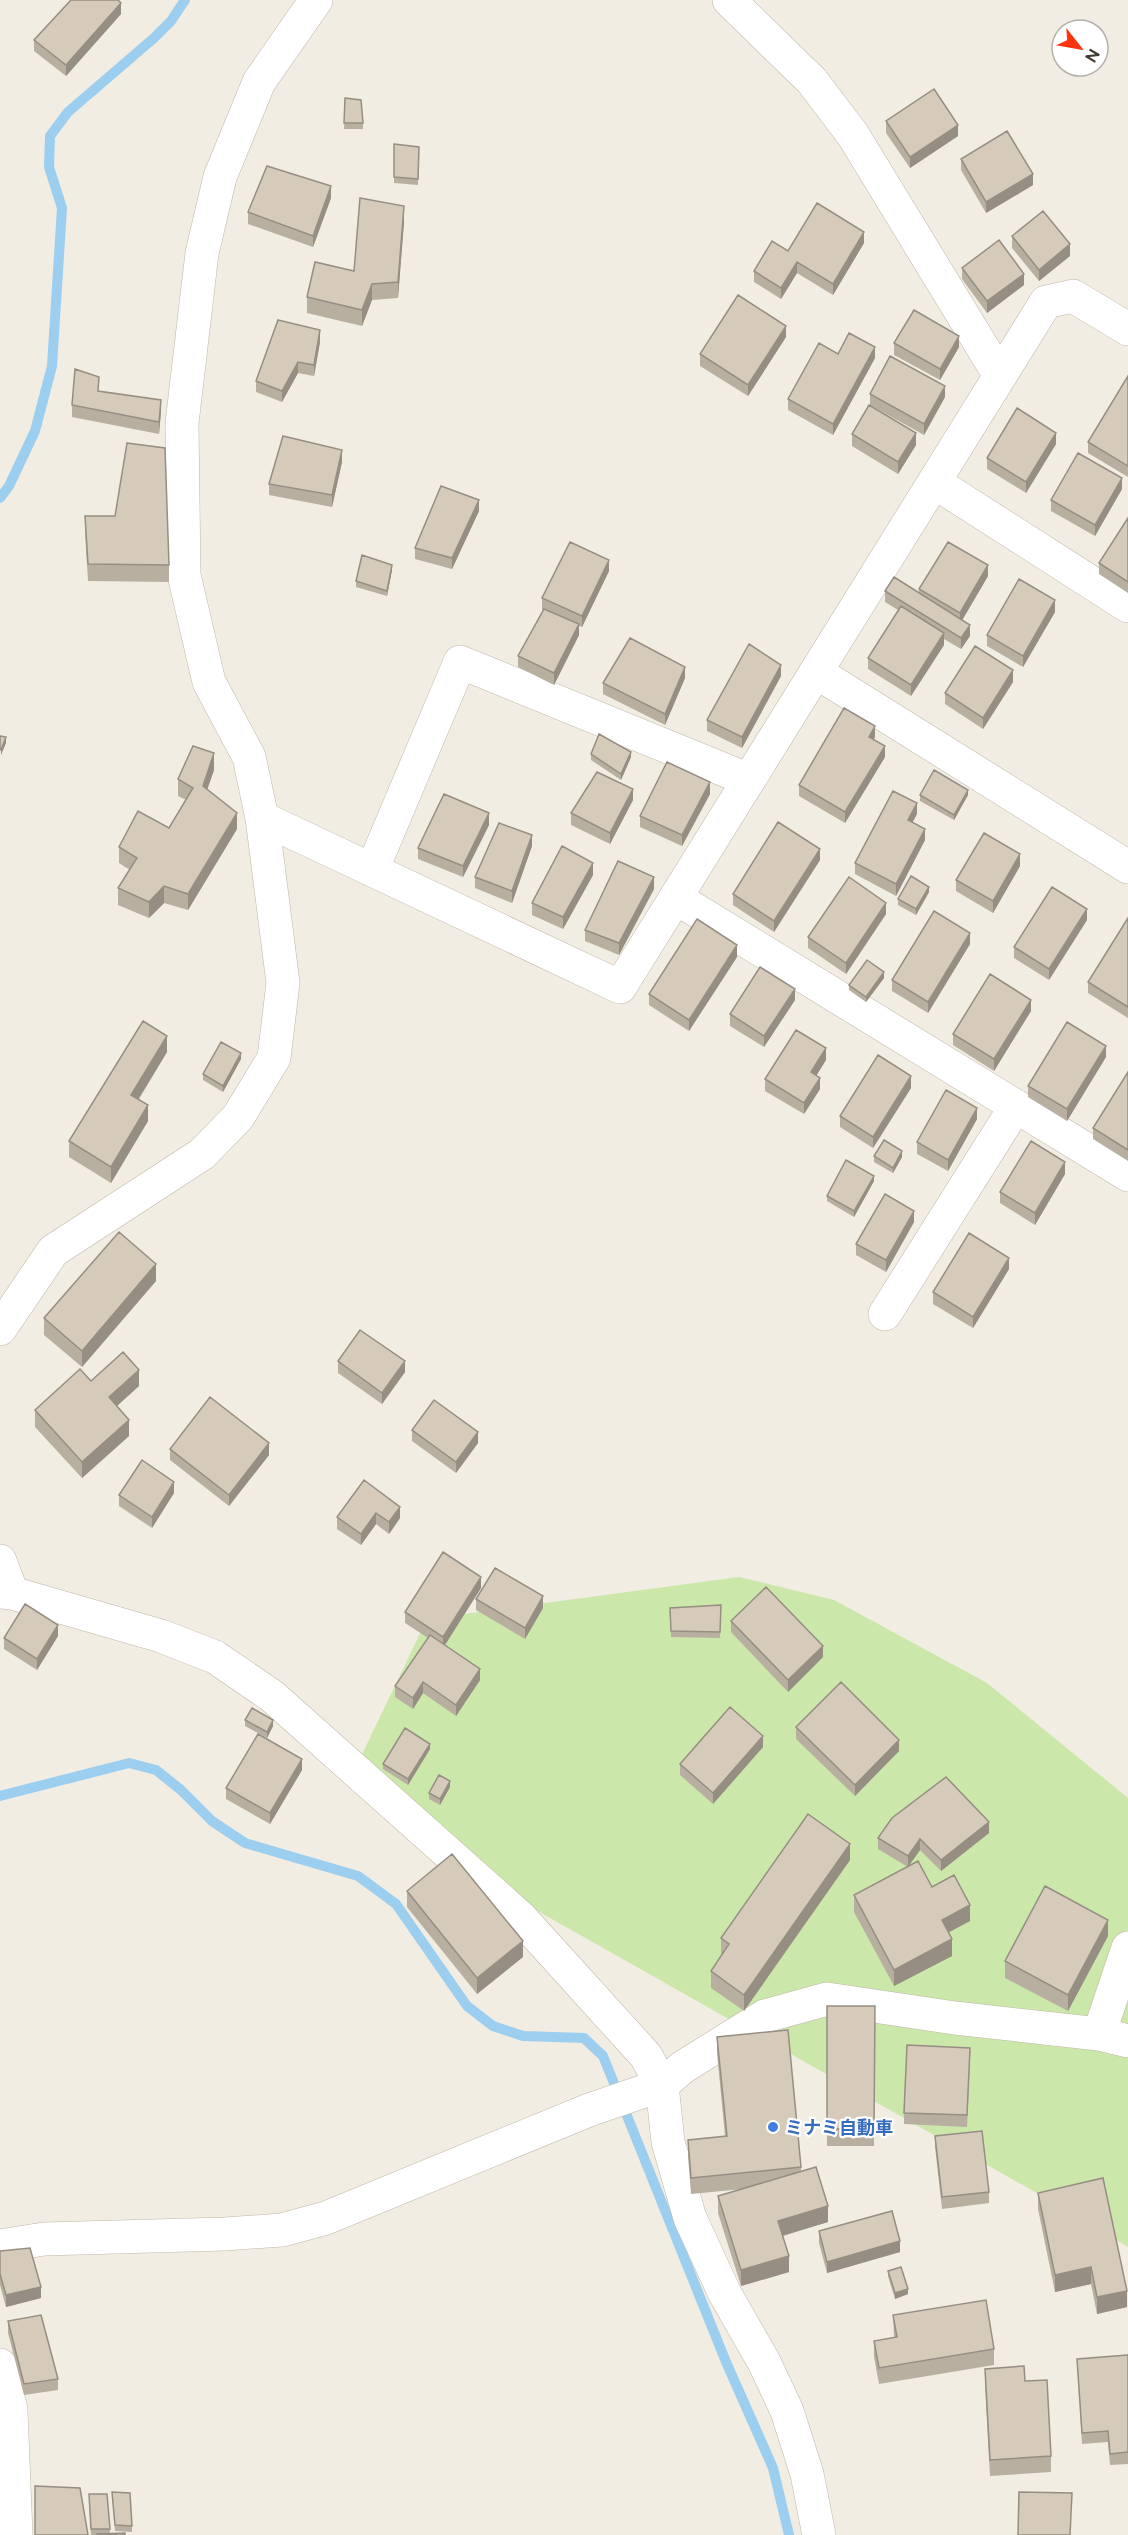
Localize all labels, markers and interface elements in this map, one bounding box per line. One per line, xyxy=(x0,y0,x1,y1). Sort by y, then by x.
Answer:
north arrow xyxy=(1050,18,1110,78)
text: N xyxy=(1081,45,1104,66)
place label: ミナミ自動車 xyxy=(785,2117,893,2138)
marker: ミナミ自動車 xyxy=(766,2120,780,2134)

